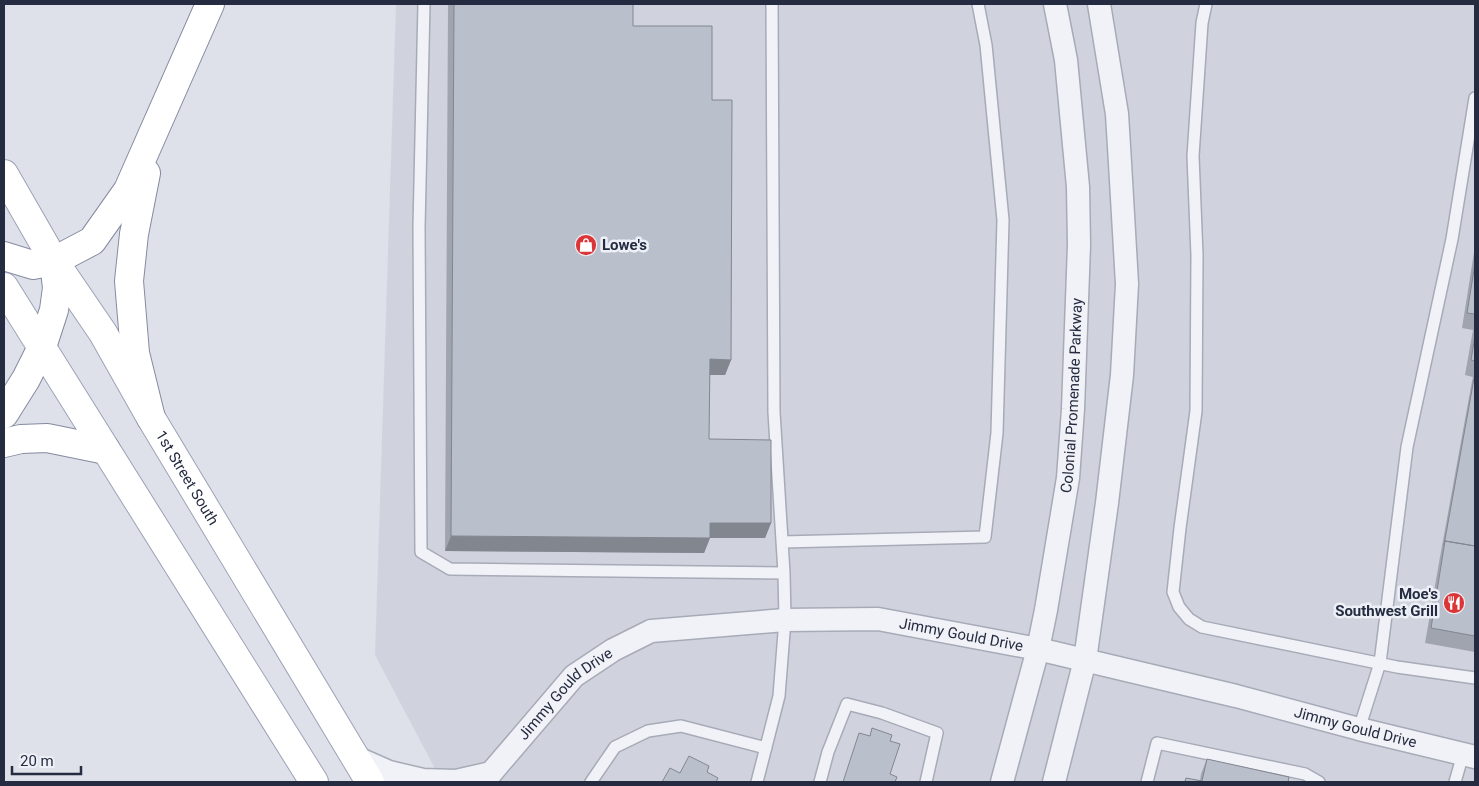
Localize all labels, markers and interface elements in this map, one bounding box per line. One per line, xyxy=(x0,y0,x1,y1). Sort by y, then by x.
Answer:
shop icon: Lowe's xyxy=(574,233,598,257)
place label: Lowe's xyxy=(602,236,647,254)
street label: Colonial Promenade Parkway xyxy=(1057,298,1086,494)
street label: 1st Street South xyxy=(152,427,222,528)
place label: Moe's Southwest Grill xyxy=(1335,585,1438,620)
restaurant icon: Moe's Southwest Grill xyxy=(1442,591,1466,615)
street label: Jimmy Gould Drive xyxy=(898,614,1025,655)
street label: Jimmy Gould Drive xyxy=(514,644,616,744)
street label: Jimmy Gould Drive xyxy=(1292,703,1418,752)
scale bar xyxy=(12,744,81,776)
text: 20 m xyxy=(20,752,54,770)

